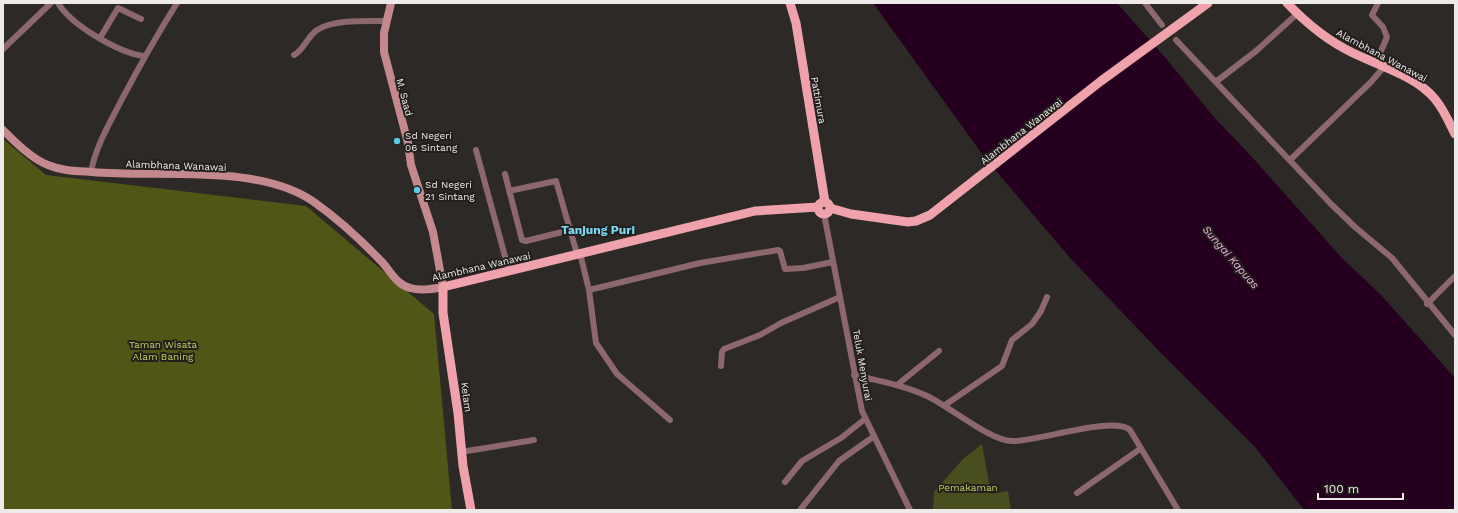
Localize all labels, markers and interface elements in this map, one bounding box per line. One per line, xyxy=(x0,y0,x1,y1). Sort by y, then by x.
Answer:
street label: Alambhana Wanawai xyxy=(1335,27,1429,84)
street label: Pattimura xyxy=(809,76,828,125)
street label: M. Saad xyxy=(394,77,415,117)
street label: Alambhana Wanawai xyxy=(978,96,1064,167)
place label: Sd Negeri 06 Sintang xyxy=(405,130,458,153)
marker: Sd Negeri 06 Sintang xyxy=(392,136,402,146)
street label: Alambhana Wanawai xyxy=(125,158,227,173)
place label: Sd Negeri 21 Sintang xyxy=(425,179,475,202)
marker: Sd Negeri 21 Sintang xyxy=(412,185,422,195)
district label: Tanjung Puri xyxy=(561,223,635,237)
water label: Sungai Kapuas xyxy=(1200,223,1262,292)
street label: Alambhana Wanawai xyxy=(431,250,532,283)
street label: Teluk Menyurai xyxy=(851,328,874,402)
park label: Taman Wisata Alam Baning xyxy=(129,339,197,362)
street label: Kelam xyxy=(459,381,474,413)
scale bar xyxy=(1318,475,1403,501)
park label: Pemakaman xyxy=(938,482,998,493)
text: 100 m xyxy=(1324,482,1359,496)

